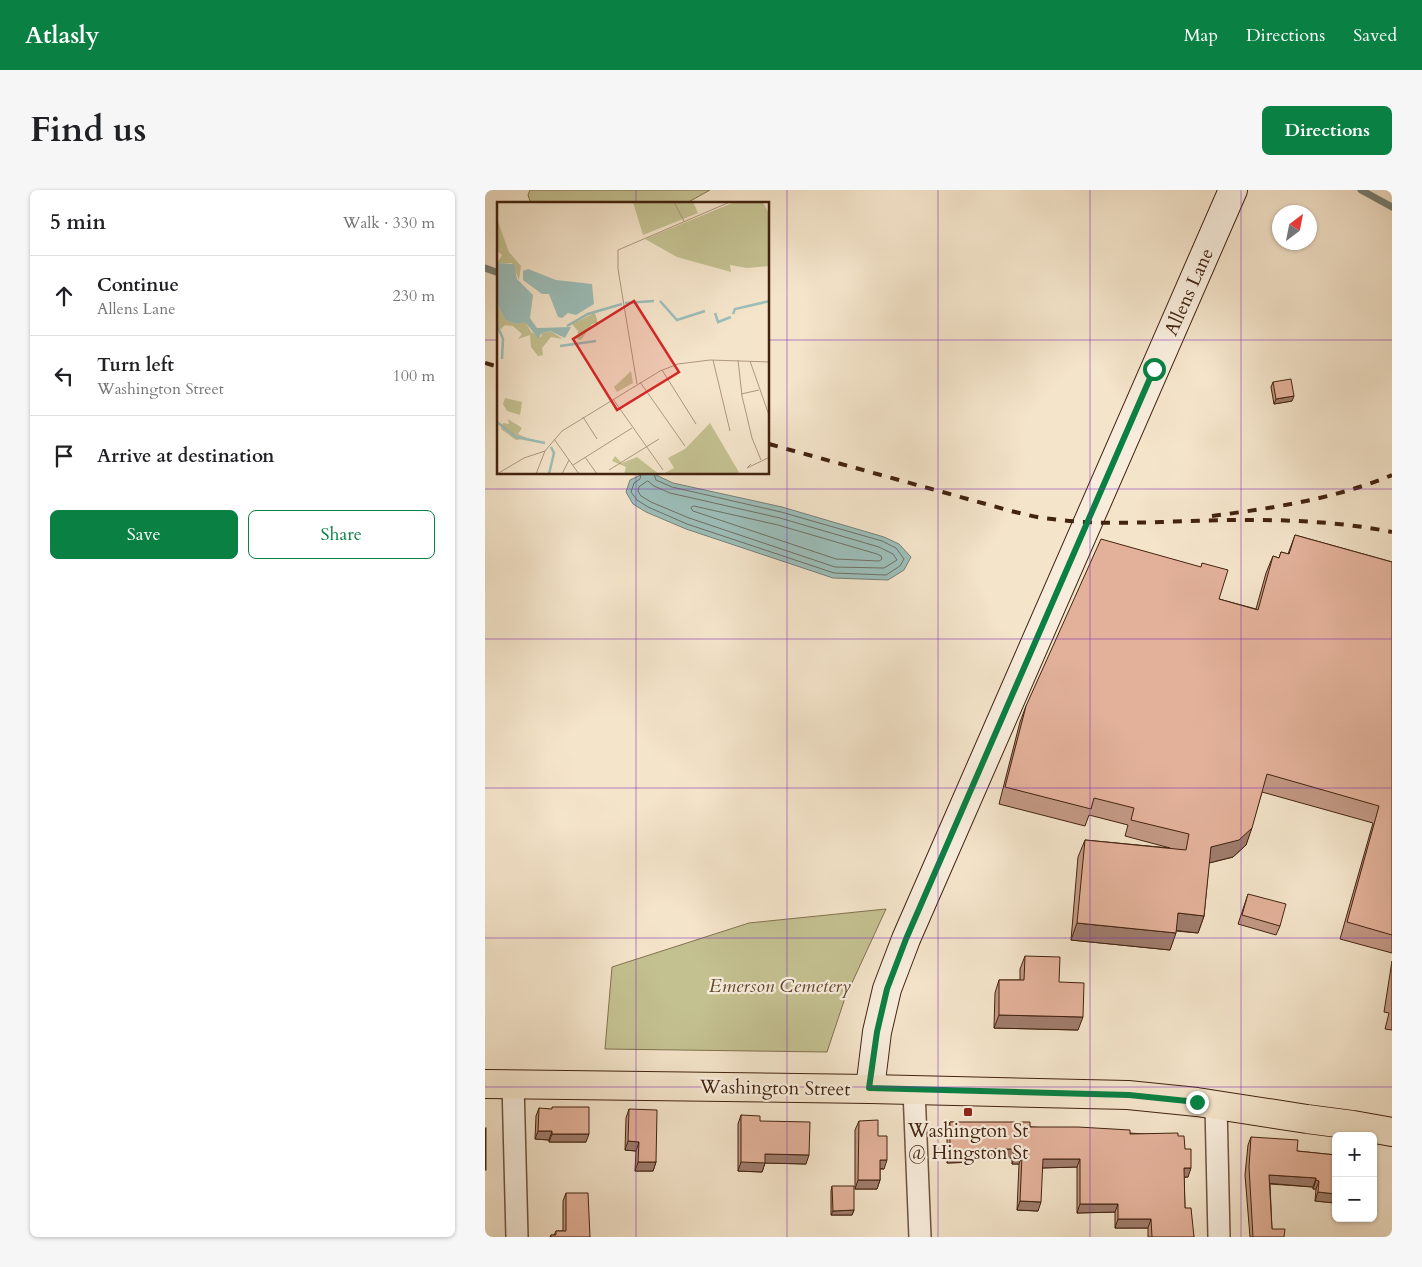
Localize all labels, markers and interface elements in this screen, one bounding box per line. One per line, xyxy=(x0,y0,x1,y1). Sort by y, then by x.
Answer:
text: Atlasly xyxy=(25,19,99,52)
text: Map xyxy=(1184,23,1218,48)
text: Directions xyxy=(1246,23,1325,48)
text: Saved xyxy=(1353,23,1397,48)
text: Find us xyxy=(30,106,146,154)
button: Directions xyxy=(1262,106,1392,155)
inset map xyxy=(497,202,770,475)
north arrow xyxy=(1272,205,1317,250)
text: 5 min xyxy=(50,208,106,237)
text: Walk · 330 m xyxy=(343,212,435,234)
street label: Allens Lane xyxy=(1158,244,1220,340)
text: Continue xyxy=(97,272,179,298)
icon: ahead xyxy=(50,282,78,310)
text: 230 m xyxy=(393,285,435,307)
text: Allens Lane xyxy=(97,298,175,320)
text: Turn left xyxy=(97,352,174,378)
route start xyxy=(1143,358,1166,381)
icon: left xyxy=(50,362,78,390)
text: 100 m xyxy=(393,365,435,387)
text: Washington Street xyxy=(97,378,224,400)
icon: arrive xyxy=(50,442,78,470)
text: Arrive at destination xyxy=(97,443,274,469)
button: Save xyxy=(50,510,238,559)
button: Share xyxy=(248,510,435,559)
park label: Emerson Cemetery xyxy=(709,973,851,999)
street label: Washington Street xyxy=(698,1074,851,1102)
route end xyxy=(1186,1091,1209,1114)
marker: Washington St @ Hingston St xyxy=(962,1106,974,1118)
place label: Washington St @ Hingston St xyxy=(907,1118,1028,1166)
map controls xyxy=(1332,1132,1377,1222)
button: + xyxy=(1332,1132,1377,1177)
button: − xyxy=(1332,1177,1377,1222)

